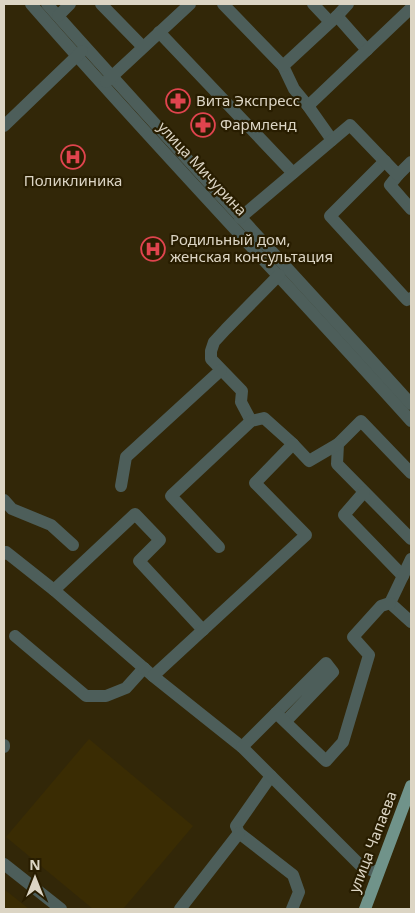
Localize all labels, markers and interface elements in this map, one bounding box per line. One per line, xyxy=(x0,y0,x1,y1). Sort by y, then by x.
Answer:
pharmacy icon: Вита Экспресс xyxy=(165,88,191,114)
place label: Вита Экспресс xyxy=(196,90,300,110)
pharmacy icon: Фармленд xyxy=(190,112,216,138)
place label: Фармленд xyxy=(220,114,297,134)
street label: улица Мичурина xyxy=(154,117,252,220)
hospital icon: Поликлиника xyxy=(60,144,86,170)
place label: Поликлиника xyxy=(24,170,122,190)
place label: Родильный дом, женская консультация xyxy=(170,229,333,266)
hospital icon: Родильный дом, женская консультация xyxy=(140,236,166,262)
street label: улица Чапаева xyxy=(343,788,401,895)
north arrow xyxy=(10,853,60,903)
text: N xyxy=(29,855,41,874)

